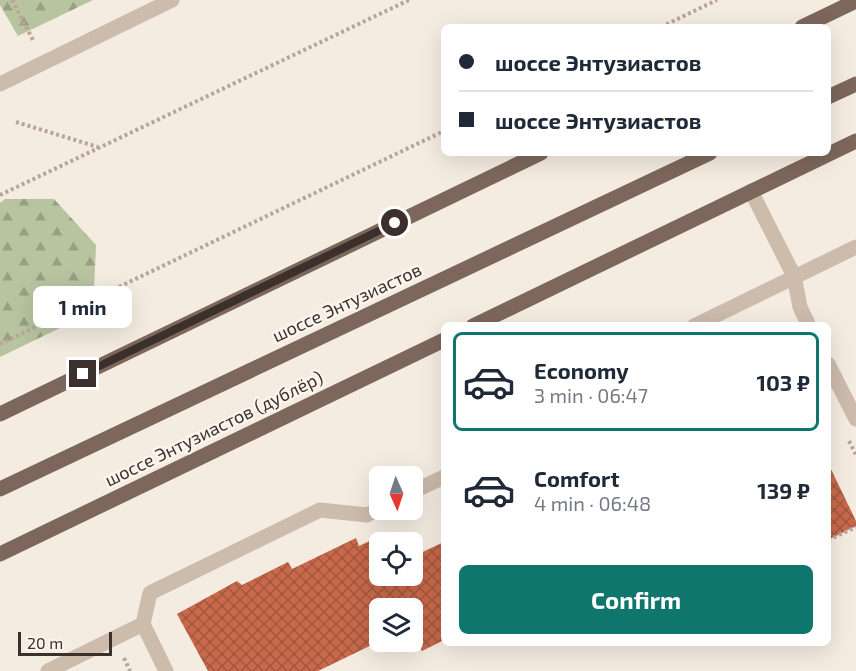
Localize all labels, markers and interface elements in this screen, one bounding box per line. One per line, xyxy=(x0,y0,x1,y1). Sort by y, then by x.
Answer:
text: шоссе Энтузиастов xyxy=(495,49,701,75)
text: шоссе Энтузиастов xyxy=(495,107,701,133)
route start xyxy=(381,209,408,236)
street label: шоссе Энтузиастов xyxy=(268,258,425,346)
callout: 1 min xyxy=(34,287,132,329)
text: 1 min xyxy=(58,295,107,319)
icon: car xyxy=(462,355,516,409)
text: Economy xyxy=(534,357,629,383)
route end xyxy=(69,360,96,387)
street label: шоссе Энтузиастов (дублёр) xyxy=(101,366,326,491)
text: 103 ₽ xyxy=(756,369,810,395)
text: 3 min · 06:47 xyxy=(534,383,648,407)
icon: car xyxy=(462,463,516,517)
text: Comfort xyxy=(534,465,619,491)
north arrow xyxy=(369,466,423,520)
map controls xyxy=(369,466,423,652)
text: 139 ₽ xyxy=(757,477,810,503)
text: 4 min · 06:48 xyxy=(534,491,651,515)
button: locate xyxy=(369,532,423,586)
button: Confirm xyxy=(459,565,813,634)
button: layers xyxy=(369,598,423,652)
scale bar xyxy=(18,629,112,656)
text: 20 m xyxy=(27,633,63,652)

